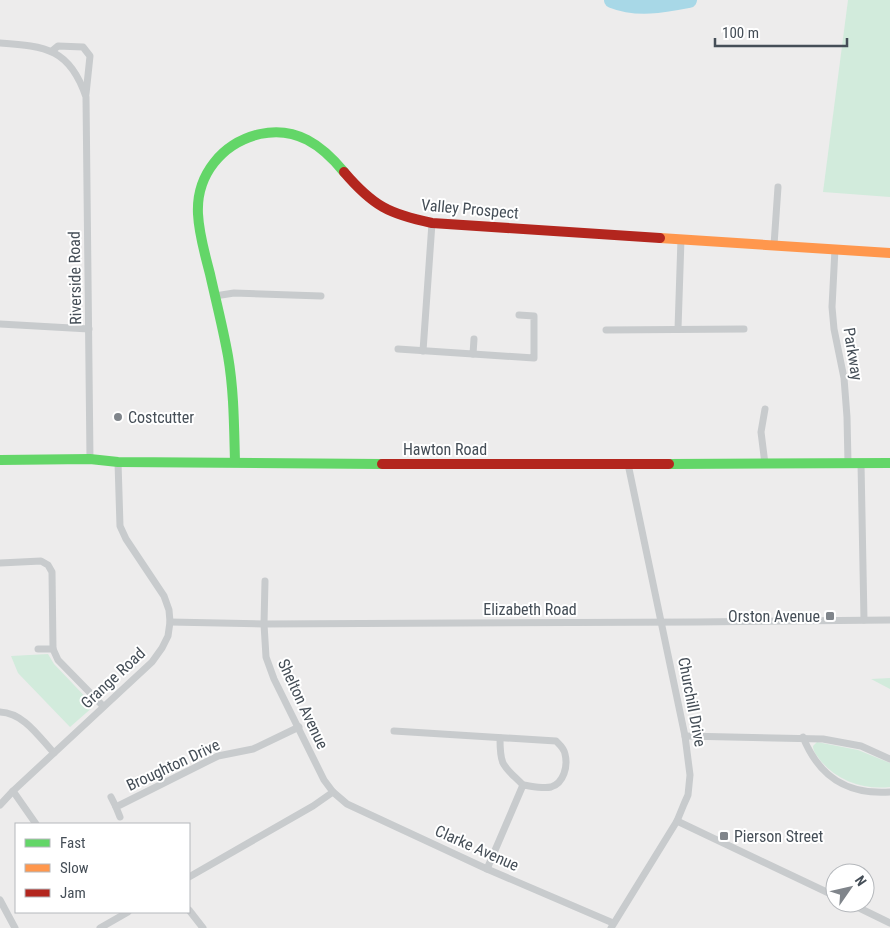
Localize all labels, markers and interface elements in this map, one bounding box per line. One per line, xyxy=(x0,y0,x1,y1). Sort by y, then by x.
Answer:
scale bar xyxy=(715,15,848,47)
text: 100 m xyxy=(722,24,759,42)
street label: Valley Prospect xyxy=(420,195,520,223)
street label: Riverside Road xyxy=(65,231,85,325)
street label: Parkway xyxy=(839,326,867,382)
place label: Costcutter xyxy=(128,408,194,427)
marker: Costcutter xyxy=(112,411,124,423)
street label: Hawton Road xyxy=(403,440,487,459)
street label: Elizabeth Road xyxy=(483,600,577,619)
place label: Orston Avenue xyxy=(728,607,820,626)
marker: Orston Avenue xyxy=(824,610,836,622)
street label: Grange Road xyxy=(77,644,149,712)
street label: Shelton Avenue xyxy=(274,656,332,752)
street label: Churchill Drive xyxy=(674,656,710,748)
street label: Broughton Drive xyxy=(123,735,223,795)
street label: Clarke Avenue xyxy=(432,821,522,875)
legend xyxy=(15,823,190,913)
place label: Pierson Street xyxy=(734,827,823,846)
marker: Pierson Street xyxy=(718,830,730,842)
text: Fast xyxy=(60,834,85,852)
text: Slow xyxy=(60,859,89,877)
north arrow xyxy=(825,863,875,913)
text: N xyxy=(852,873,870,889)
text: Jam xyxy=(60,884,86,902)

